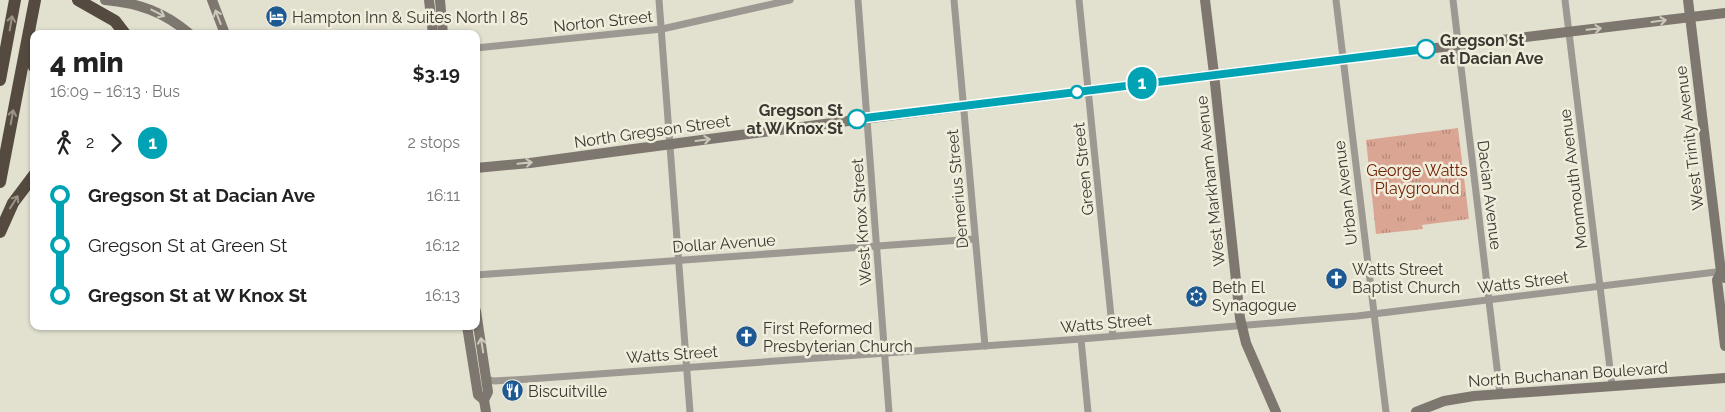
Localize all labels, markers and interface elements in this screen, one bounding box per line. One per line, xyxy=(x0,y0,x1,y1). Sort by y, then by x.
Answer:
hotel icon: Hampton Inn & Suites North I 85 xyxy=(264,5,288,29)
street label: Norton Street xyxy=(552,7,654,36)
one-way arrow xyxy=(150,8,165,18)
place label: Hampton Inn & Suites North I 85 xyxy=(292,8,528,27)
one-way arrow xyxy=(213,10,223,25)
one-way arrow xyxy=(6,15,16,31)
one-way arrow xyxy=(1651,16,1667,26)
one-way arrow xyxy=(1586,24,1602,34)
place label: Gregson St at Dacian Ave xyxy=(1440,31,1544,68)
marker: Gregson St at Dacian Ave xyxy=(1416,39,1436,59)
text: 4 min xyxy=(50,46,124,79)
text: $3.19 xyxy=(413,62,460,84)
street label: West Trinity Avenue xyxy=(1671,65,1708,211)
line badge: 1 xyxy=(1126,67,1158,99)
text: 1 xyxy=(1138,72,1146,93)
text: 16:09 – 16:13 · Bus xyxy=(50,82,180,101)
unlabelled marker xyxy=(1070,85,1084,99)
street label: West Markham Avenue xyxy=(1192,95,1229,267)
place label: Gregson St at W Knox St xyxy=(747,101,843,138)
street label: Monmouth Avenue xyxy=(1555,108,1592,250)
marker: Gregson St at W Knox St xyxy=(847,109,867,129)
one-way arrow xyxy=(7,110,17,126)
street label: North Gregson Street xyxy=(573,111,732,152)
street label: Green Street xyxy=(1069,121,1098,216)
street label: Demerius Street xyxy=(943,128,972,249)
icon: walk xyxy=(50,129,78,157)
icon: forward xyxy=(102,129,130,157)
text: 1 xyxy=(148,132,157,153)
text: 2 xyxy=(86,133,94,152)
text: 2 stops xyxy=(408,133,460,152)
one-way arrow xyxy=(695,134,711,144)
street label: Dacian Avenue xyxy=(1473,139,1506,251)
street label: Urban Avenue xyxy=(1330,140,1361,246)
street label: West Knox Street xyxy=(848,157,875,286)
one-way arrow xyxy=(516,158,532,168)
park label: George Watts Playground xyxy=(1366,161,1468,198)
text: Gregson St at Dacian Ave xyxy=(88,184,315,206)
text: 16:11 xyxy=(427,186,460,205)
one-way arrow xyxy=(10,195,20,209)
street label: Dollar Avenue xyxy=(672,230,776,257)
text: Gregson St at Green St xyxy=(88,234,287,256)
text: 16:12 xyxy=(425,236,460,255)
place label: Watts Street Baptist Church xyxy=(1352,260,1460,297)
church icon: Watts Street Baptist Church xyxy=(1324,266,1348,290)
street label: Watts Street xyxy=(1477,267,1570,297)
place label: Beth El Synagogue xyxy=(1212,278,1296,315)
text: Gregson St at W Knox St xyxy=(88,284,307,306)
synagogue icon: Beth El Synagogue xyxy=(1184,284,1208,308)
text: 16:13 xyxy=(425,286,460,305)
street label: Watts Street xyxy=(1060,310,1153,337)
place label: First Reformed Presbyterian Church xyxy=(763,319,913,356)
church icon: First Reformed Presbyterian Church xyxy=(735,325,759,349)
one-way arrow xyxy=(476,337,486,353)
street label: Watts Street xyxy=(626,342,719,367)
street label: North Buchanan Boulevard xyxy=(1468,358,1669,391)
restaurant icon: Biscuitville xyxy=(500,379,524,403)
place label: Biscuitville xyxy=(528,382,607,401)

